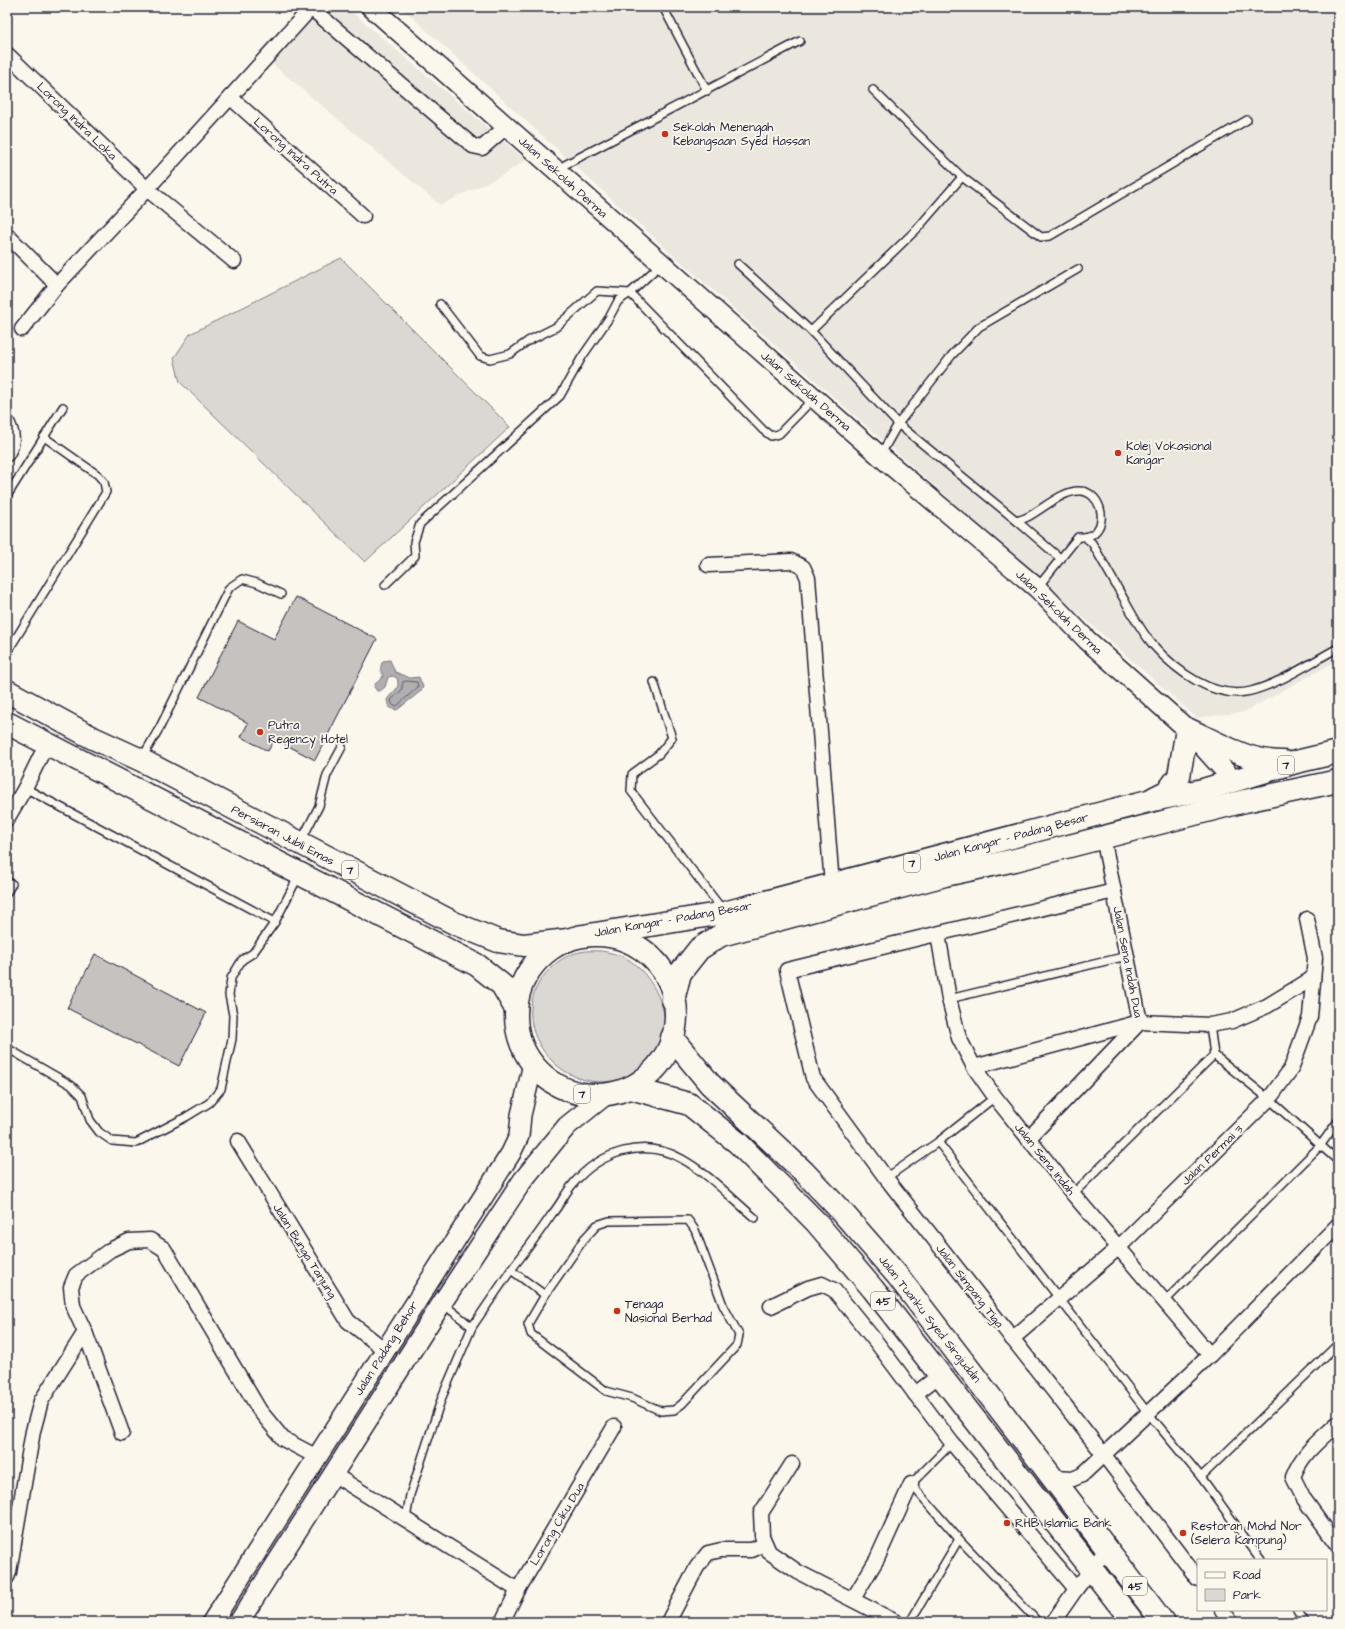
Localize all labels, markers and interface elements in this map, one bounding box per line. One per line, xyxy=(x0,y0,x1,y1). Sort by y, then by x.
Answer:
street label: Lorong Indra Loka xyxy=(32,79,120,165)
street label: Lorong Indra Putra xyxy=(249,114,342,200)
place label: Sekolah Menengah Kebangsaan Syed Hassan xyxy=(673,119,810,151)
marker: Sekolah Menengah Kebangsaan Syed Hassan xyxy=(660,129,670,139)
street label: Jalan Sekolah Derma xyxy=(514,133,611,222)
street label: Jalan Sekolah Derma xyxy=(757,347,855,435)
place label: Kolej Vokasional Kangar xyxy=(1126,438,1212,470)
marker: Kolej Vokasional Kangar xyxy=(1113,448,1123,458)
street label: Jalan Sekolah Derma xyxy=(1012,566,1106,658)
place label: Putra Regency Hotel xyxy=(268,717,348,749)
marker: Putra Regency Hotel xyxy=(255,727,265,737)
road number: 7 xyxy=(1278,756,1294,774)
street label: Persiaran Jubli Emas xyxy=(228,801,337,870)
street label: Jalan Kangar – Padang Besar xyxy=(932,809,1091,867)
road number: 7 xyxy=(904,854,920,872)
road number: 7 xyxy=(342,861,358,879)
street label: Jalan Kangar – Padang Besar xyxy=(593,897,754,943)
street label: Jalan Sena Indah Dua xyxy=(1108,905,1147,1019)
road number: 7 xyxy=(574,1085,590,1103)
street label: Jalan Sena Indah xyxy=(1010,1120,1079,1199)
street label: Jalan Permai 3 xyxy=(1178,1121,1247,1189)
street label: Jalan Bunga Tanjung xyxy=(268,1201,341,1303)
street label: Jalan Simpang Tiga xyxy=(931,1241,1008,1332)
street label: Jalan Tuanku Syed Sirajuddin xyxy=(874,1252,985,1387)
road number: 45 xyxy=(871,1292,895,1310)
place label: Tenaga Nasional Berhad xyxy=(625,1296,712,1327)
street label: Jalan Padang Behor xyxy=(350,1297,423,1399)
marker: Tenaga Nasional Berhad xyxy=(612,1306,622,1316)
street label: Lorong Ciku Dua xyxy=(526,1480,590,1569)
place label: RHB Islamic Bank xyxy=(1015,1515,1112,1532)
marker: RHB Islamic Bank xyxy=(1002,1518,1012,1528)
place label: Restoran Mohd Nor (Selera Kampung) xyxy=(1191,1518,1302,1550)
marker: Restoran Mohd Nor (Selera Kampung) xyxy=(1178,1528,1188,1538)
legend xyxy=(1197,1559,1327,1611)
text: Road xyxy=(1233,1567,1261,1584)
road number: 45 xyxy=(1123,1577,1147,1595)
text: Park xyxy=(1233,1587,1261,1604)

